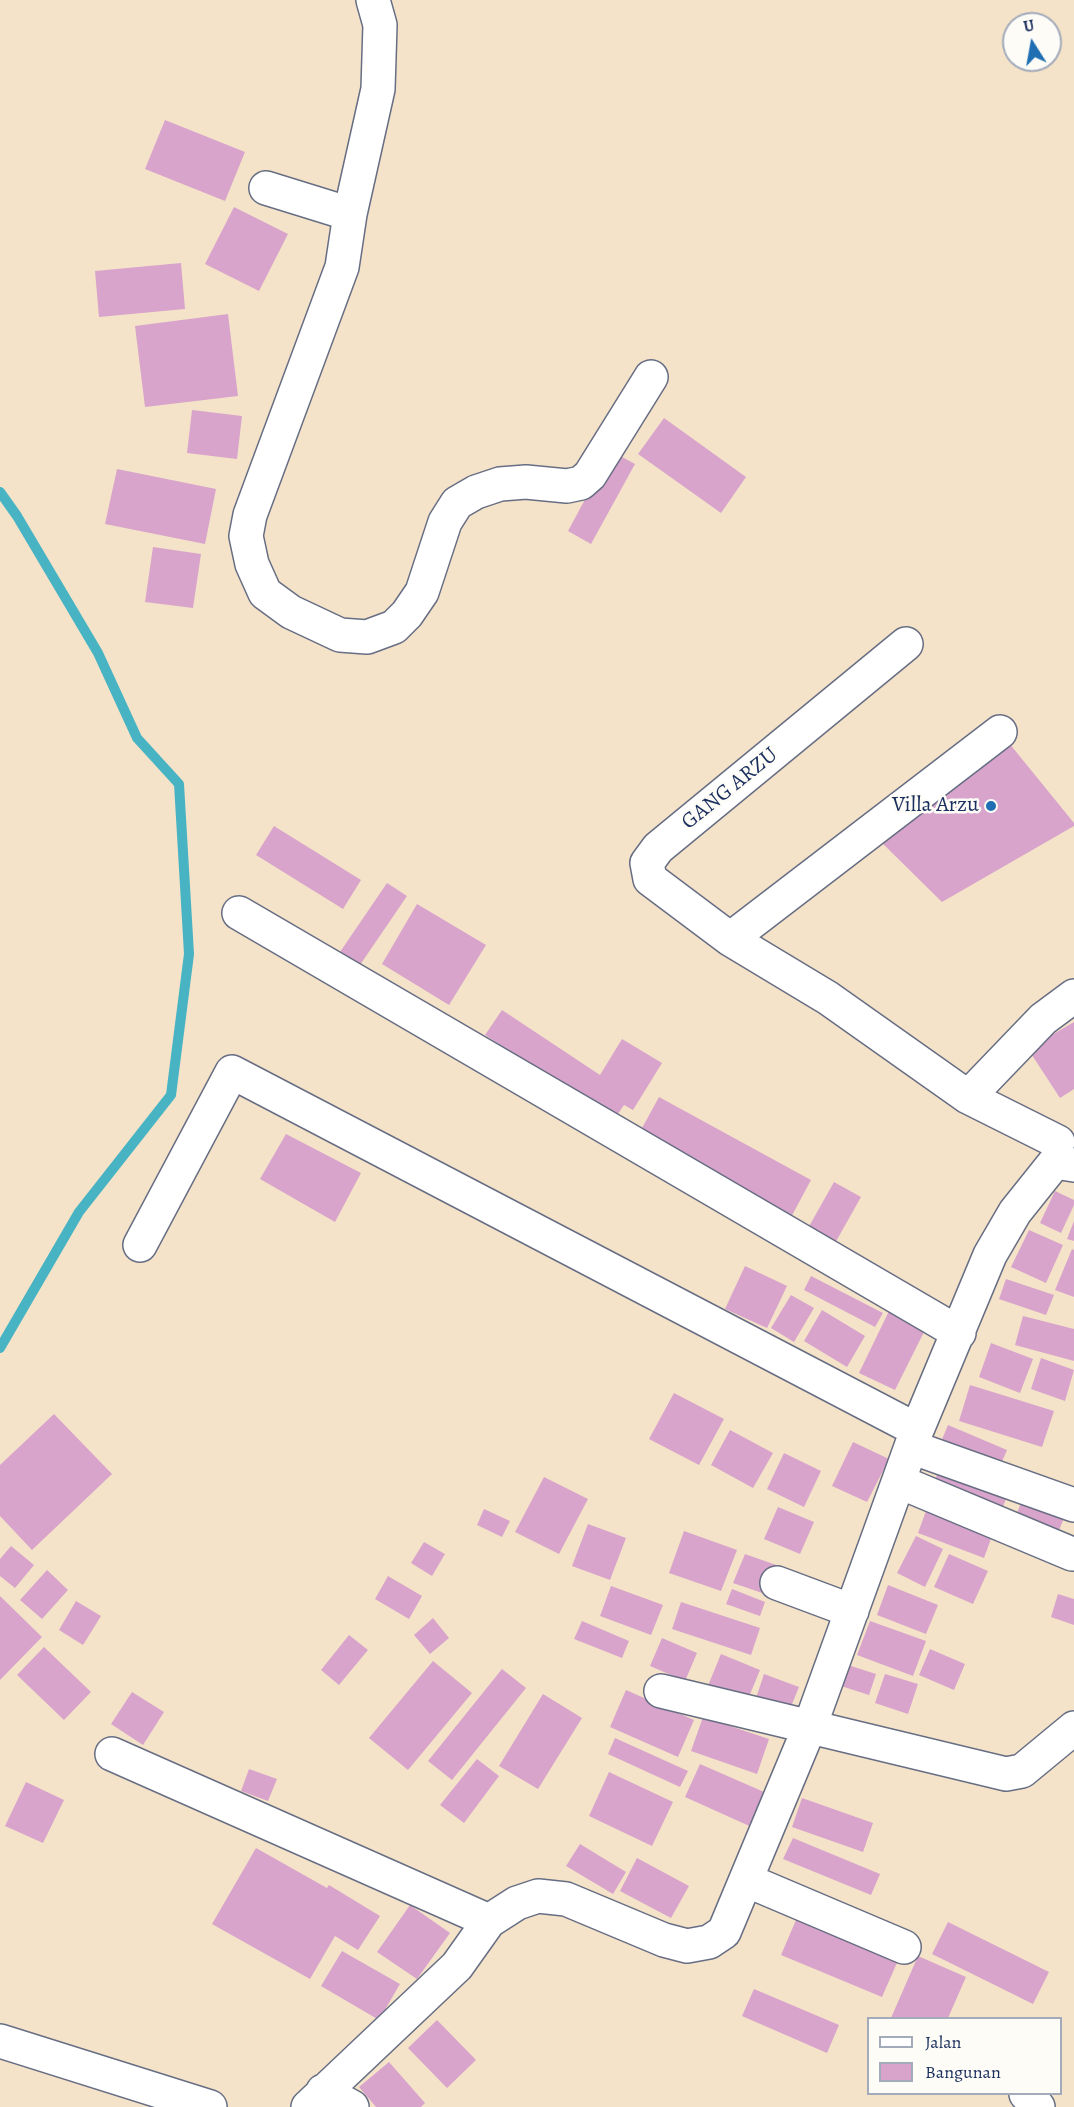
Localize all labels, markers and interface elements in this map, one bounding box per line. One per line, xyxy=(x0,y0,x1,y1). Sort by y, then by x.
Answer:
north arrow xyxy=(1002,12,1062,72)
text: U xyxy=(1022,14,1036,38)
street label: GANG ARZU xyxy=(677,742,783,836)
place label: Villa Arzu xyxy=(892,793,979,819)
marker: Villa Arzu xyxy=(984,799,998,813)
legend xyxy=(867,2017,1062,2095)
text: Jalan xyxy=(925,2030,961,2054)
text: Bangunan xyxy=(925,2060,1001,2084)

